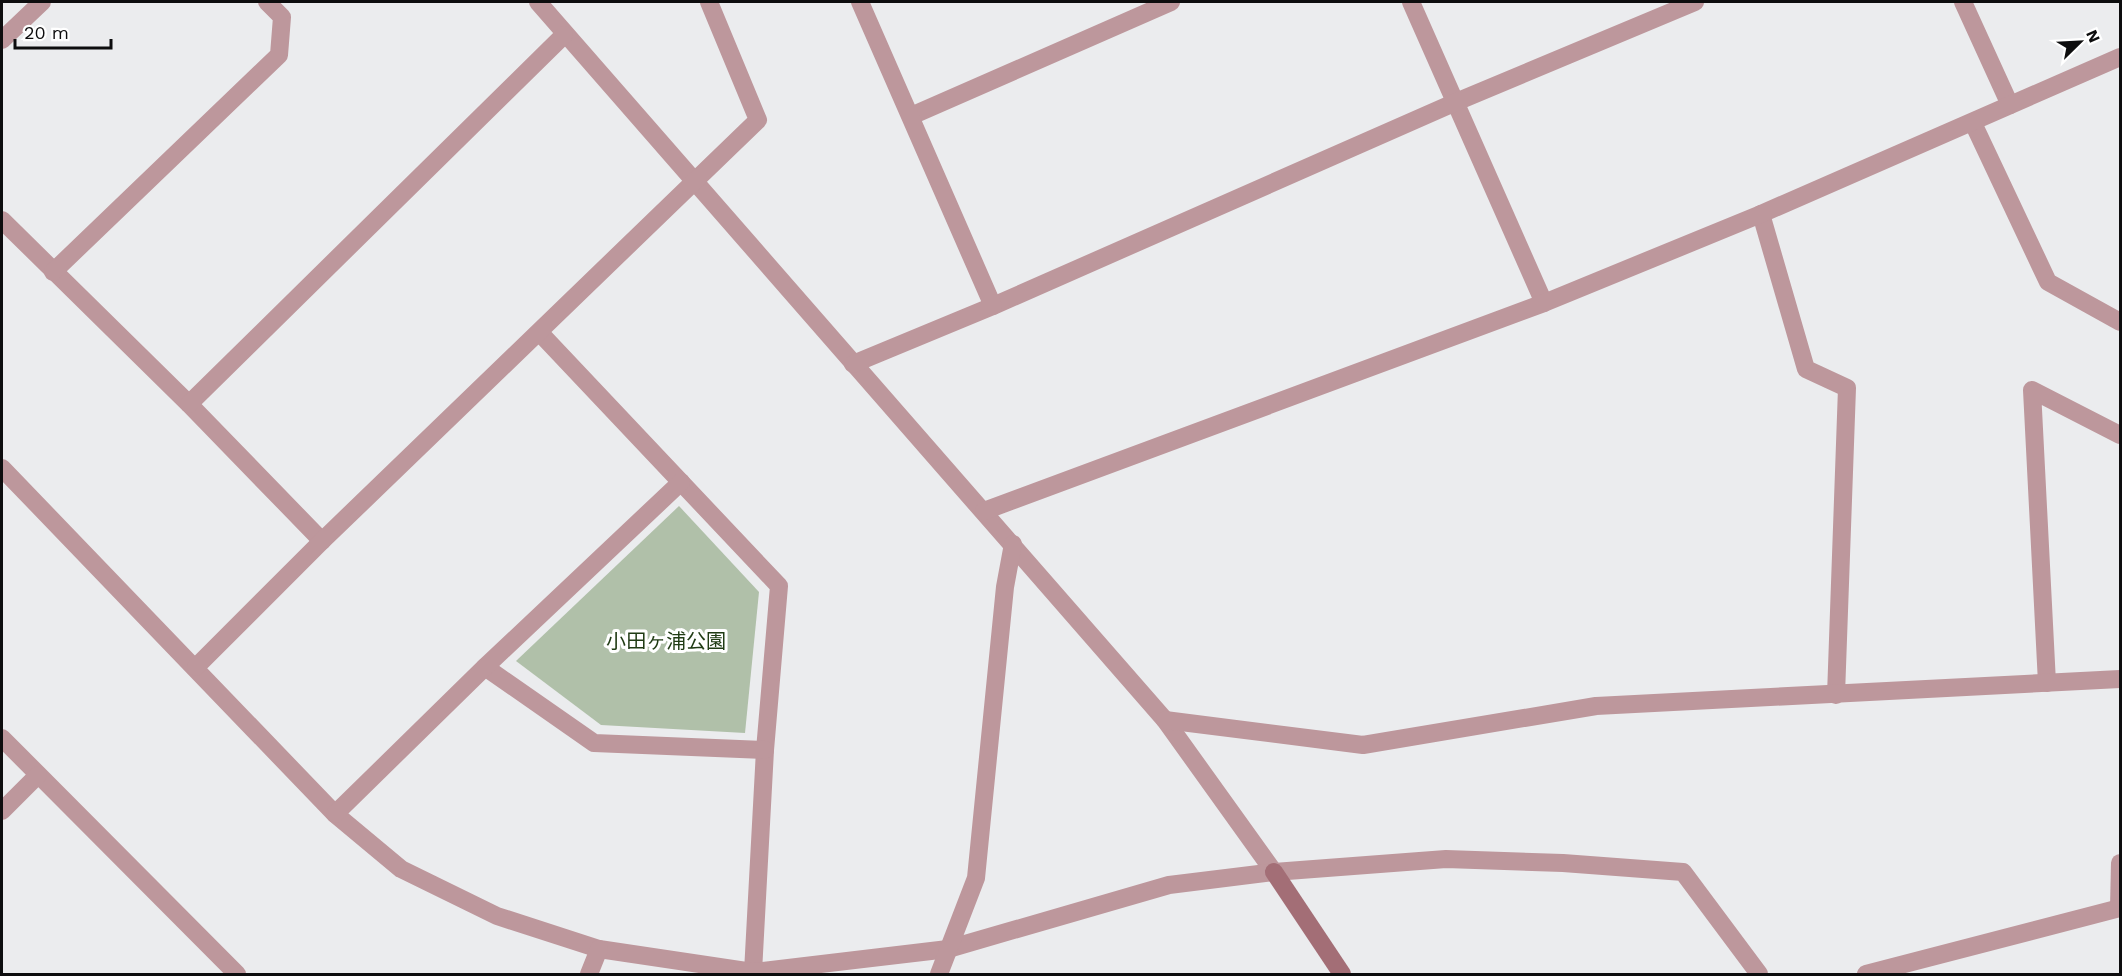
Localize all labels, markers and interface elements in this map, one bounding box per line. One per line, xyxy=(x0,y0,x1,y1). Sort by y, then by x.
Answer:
scale bar xyxy=(15,12,111,50)
north arrow xyxy=(2050,12,2110,72)
text: 20 m xyxy=(24,22,69,43)
text: N xyxy=(2082,27,2104,45)
park label: 小田ヶ浦公園 xyxy=(606,629,726,653)

